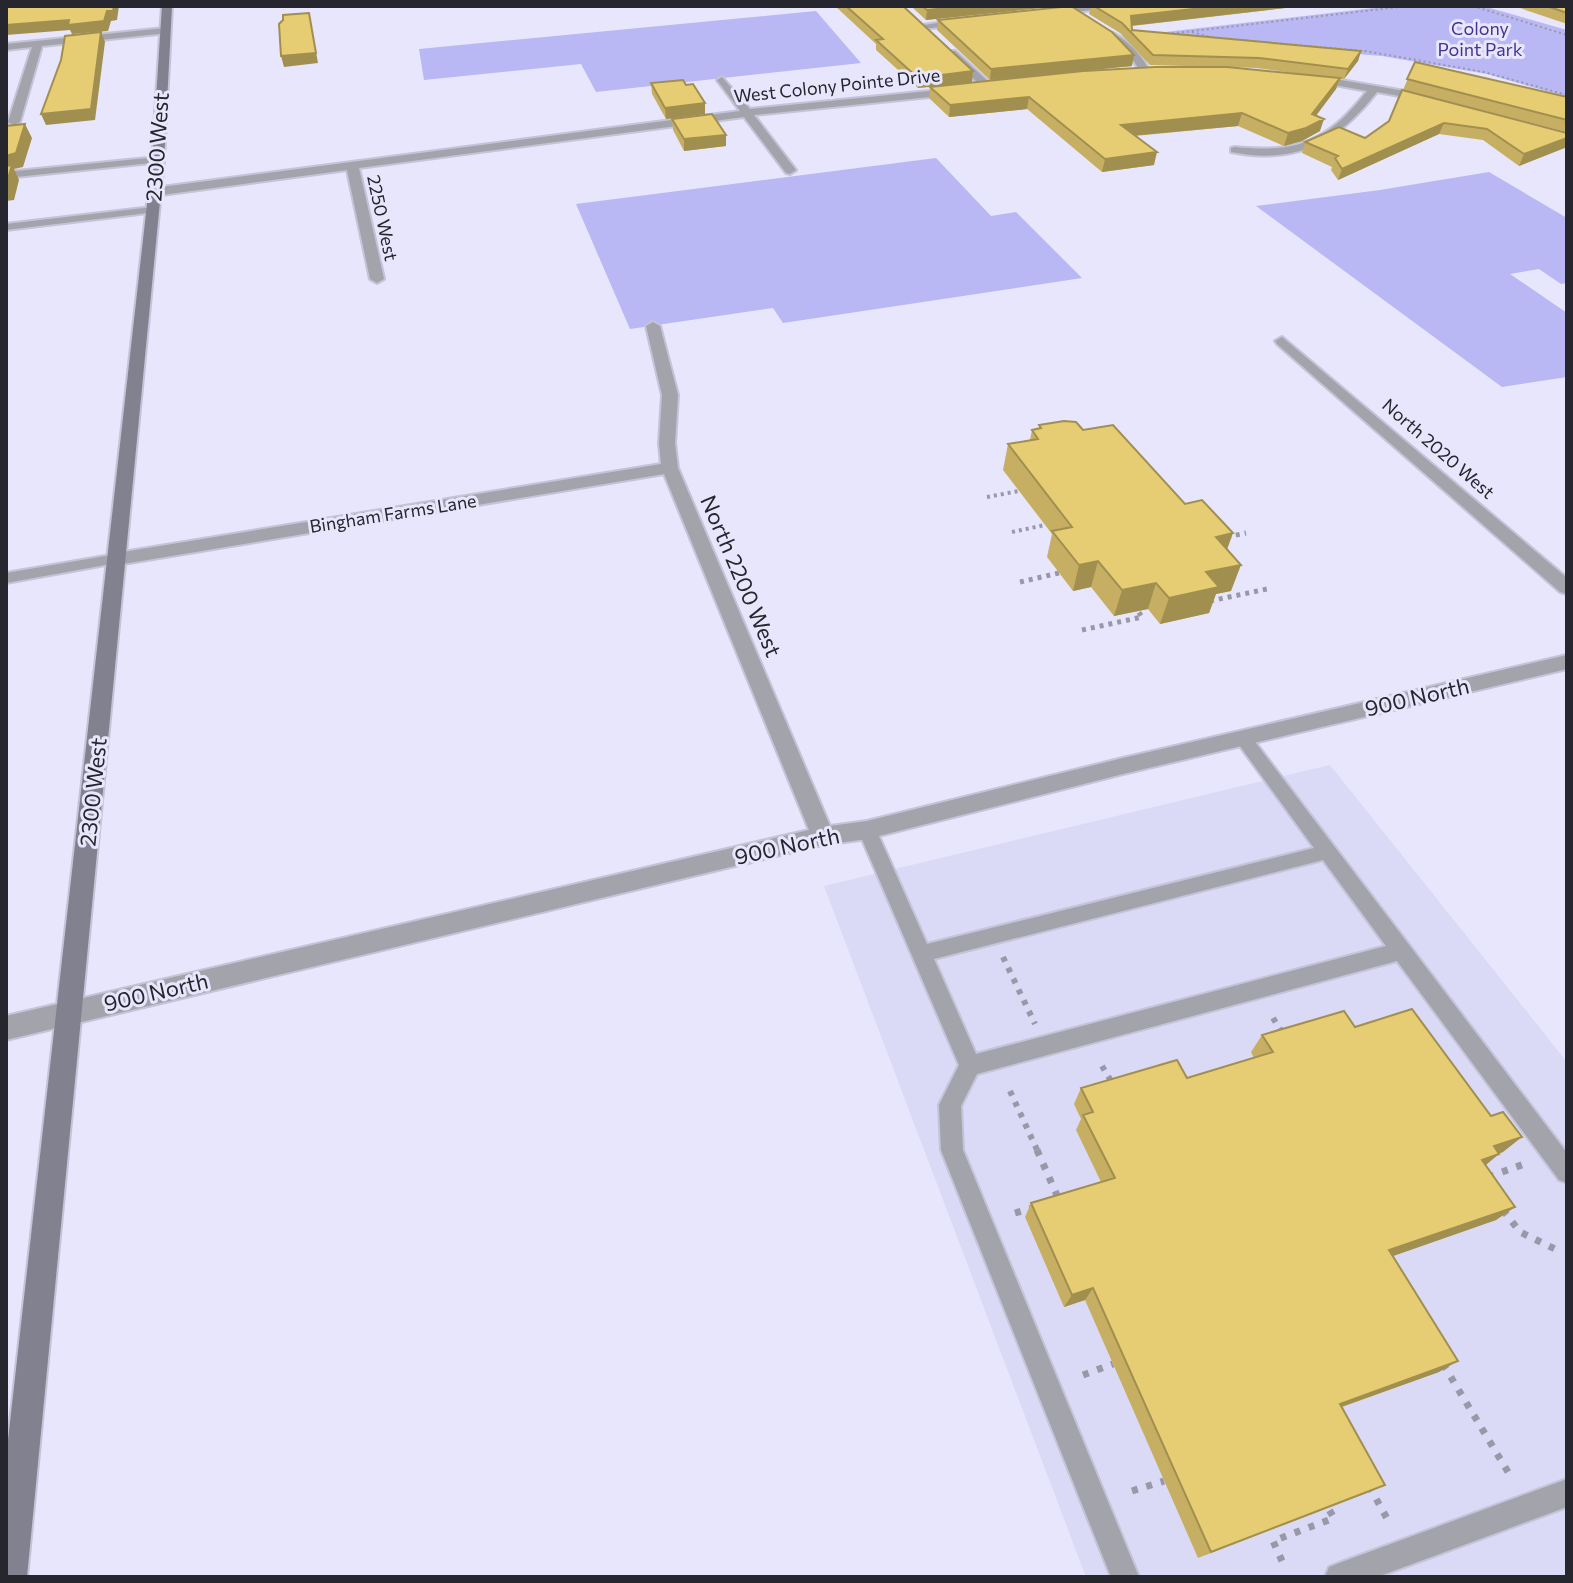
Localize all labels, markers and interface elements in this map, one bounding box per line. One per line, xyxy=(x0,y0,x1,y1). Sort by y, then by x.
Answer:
park label: Colony Point Park xyxy=(1437,17,1523,60)
street label: West Colony Pointe Drive xyxy=(733,63,941,107)
street label: 2300 West xyxy=(139,92,174,202)
street label: 2250 West xyxy=(363,173,403,263)
street label: North 2020 West xyxy=(1378,394,1499,503)
street label: Bingham Farms Lane xyxy=(308,489,478,537)
street label: North 2200 West xyxy=(695,491,788,661)
street label: 900 North xyxy=(1362,671,1472,722)
street label: 2300 West xyxy=(73,736,112,848)
street label: 900 North xyxy=(732,821,842,870)
street label: 900 North xyxy=(101,966,211,1017)

